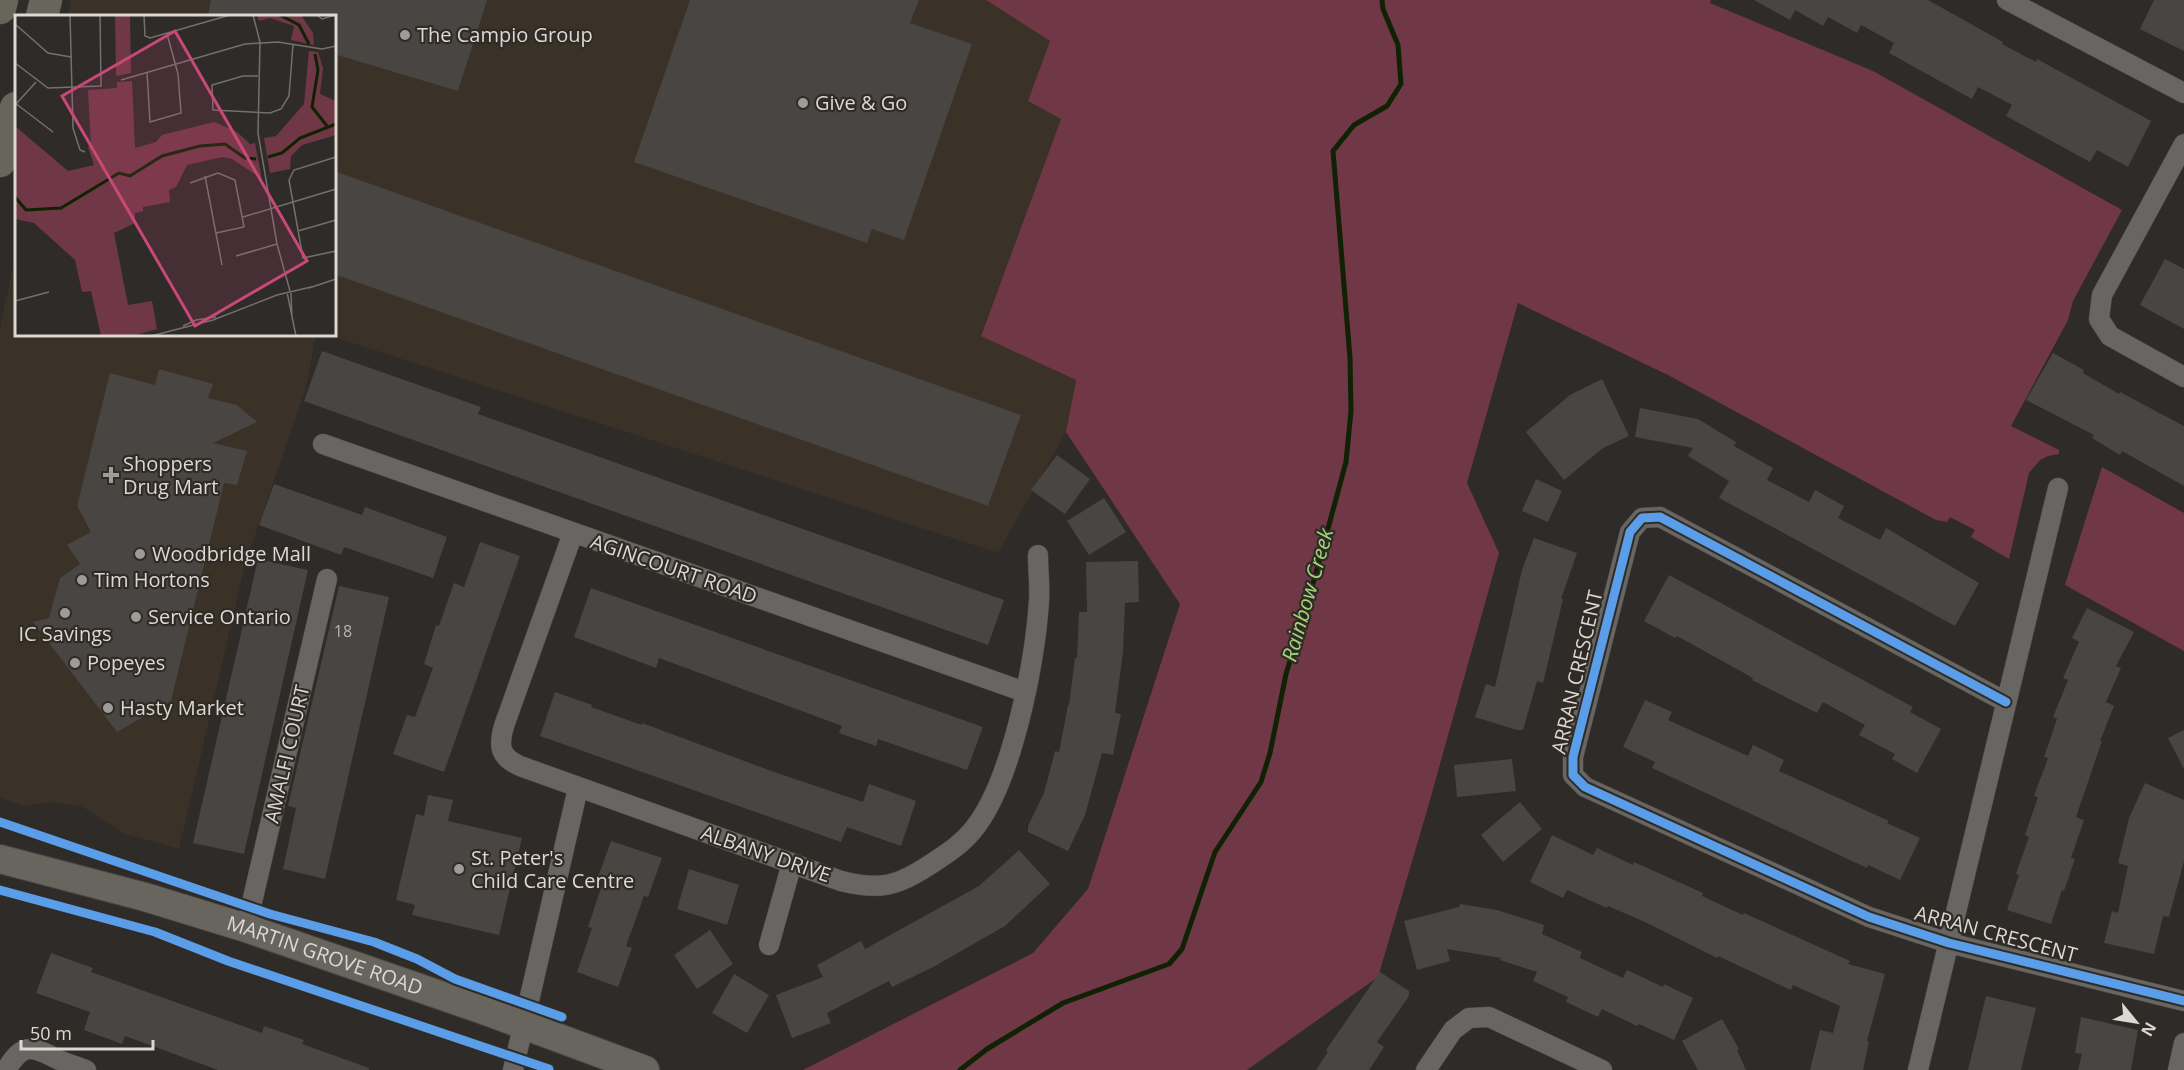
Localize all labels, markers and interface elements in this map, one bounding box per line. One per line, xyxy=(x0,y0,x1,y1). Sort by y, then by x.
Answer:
inset map xyxy=(15,15,336,336)
place label: The Campio Group xyxy=(417,21,593,48)
marker: The Campio Group xyxy=(398,28,412,42)
place label: Give & Go xyxy=(815,89,907,116)
marker: Give & Go xyxy=(796,96,810,110)
place label: Shoppers Drug Mart xyxy=(123,450,218,500)
marker: Shoppers Drug Mart xyxy=(104,468,118,482)
water label: Rainbow Creek xyxy=(1275,524,1340,665)
street label: AGINCOURT ROAD xyxy=(587,527,761,610)
place label: Woodbridge Mall xyxy=(152,540,311,567)
marker: Woodbridge Mall xyxy=(133,547,147,561)
place label: Tim Hortons xyxy=(94,566,210,593)
marker: Tim Hortons xyxy=(75,573,89,587)
street label: ARRAN CRESCENT xyxy=(1545,587,1608,756)
place label: Service Ontario xyxy=(148,603,291,630)
marker: IC Savings xyxy=(58,606,72,620)
marker: Service Ontario xyxy=(129,610,143,624)
place label: IC Savings xyxy=(18,620,112,647)
house number: 18 xyxy=(334,620,352,642)
place label: Popeyes xyxy=(87,649,165,676)
marker: Popeyes xyxy=(68,656,82,670)
street label: AMALFI COURT xyxy=(258,682,316,826)
place label: Hasty Market xyxy=(120,694,244,721)
marker: Hasty Market xyxy=(101,701,115,715)
street label: ALBANY DRIVE xyxy=(698,819,835,888)
place label: St. Peter's Child Care Centre xyxy=(471,844,634,894)
marker: St. Peter's Child Care Centre xyxy=(452,862,466,876)
street label: ARRAN CRESCENT xyxy=(1912,899,2080,968)
street label: MARTIN GROVE ROAD xyxy=(224,909,427,1001)
north arrow xyxy=(2106,992,2166,1052)
scale bar xyxy=(21,1013,153,1051)
text: N xyxy=(2136,1018,2162,1041)
text: 50 m xyxy=(30,1021,72,1045)

